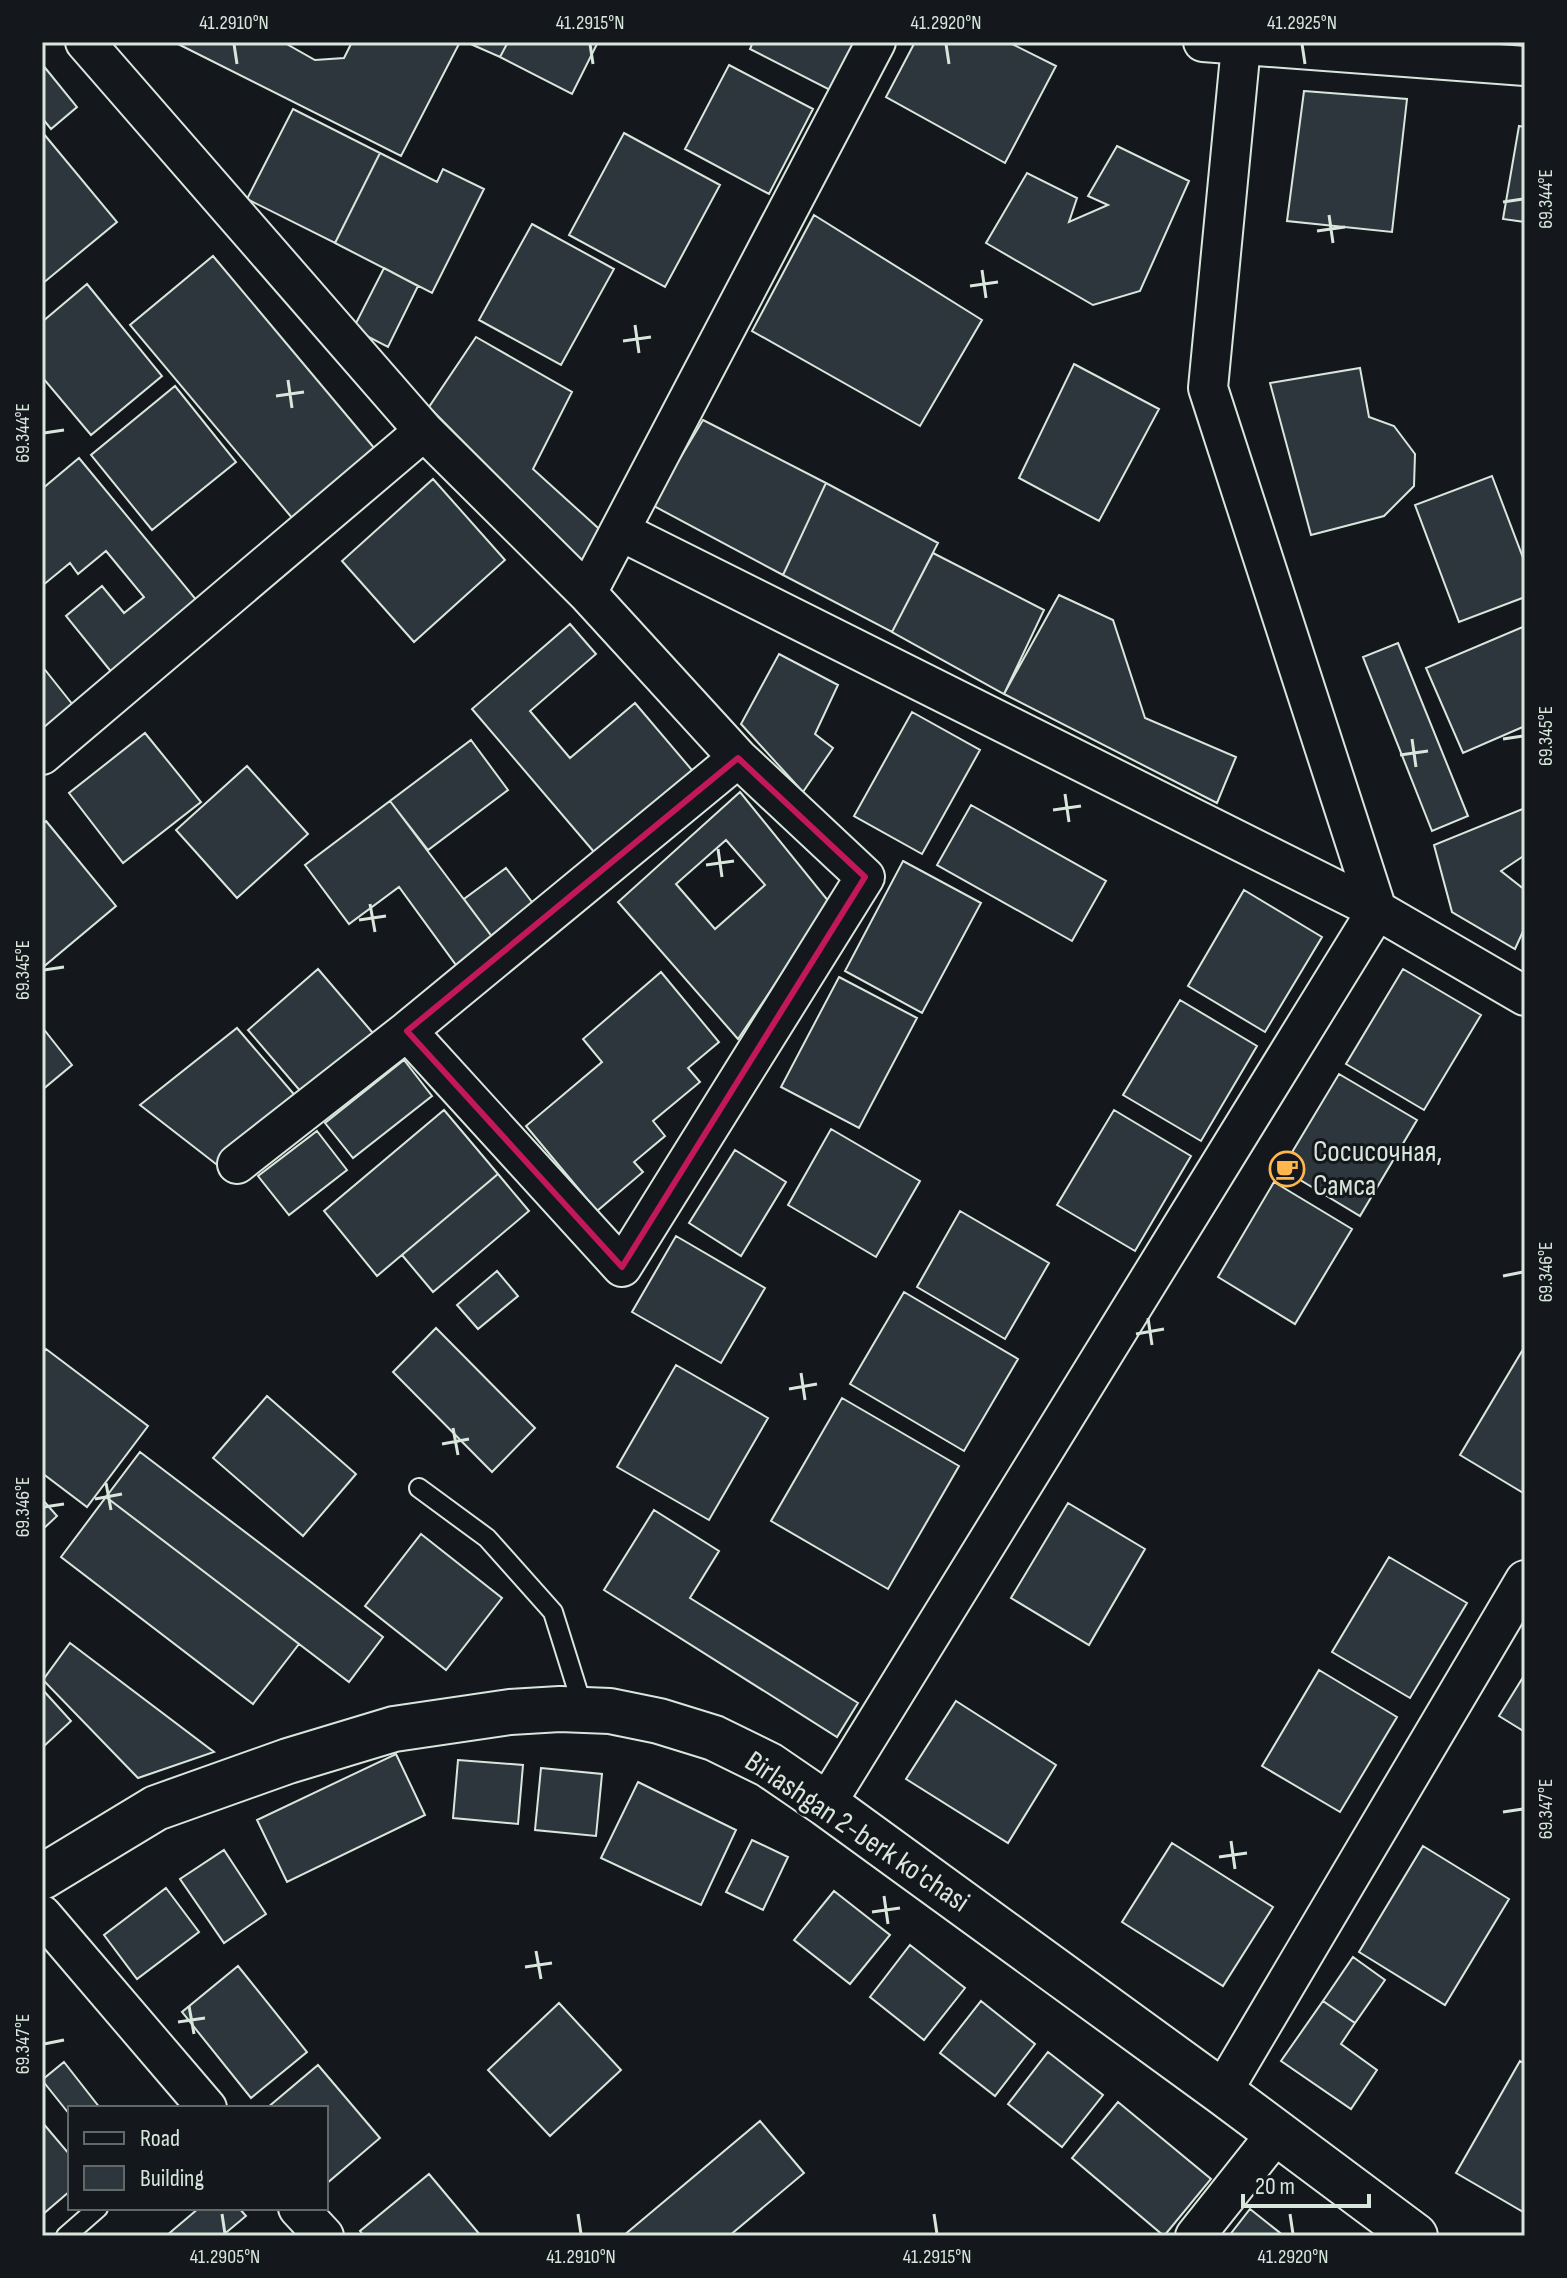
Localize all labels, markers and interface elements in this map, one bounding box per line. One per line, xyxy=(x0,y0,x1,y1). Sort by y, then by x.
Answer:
text: 41.2910°N xyxy=(199,11,269,35)
text: 41.2915°N xyxy=(556,11,624,35)
text: 41.2920°N xyxy=(911,11,981,35)
text: 41.2925°N xyxy=(1267,11,1337,35)
text: 69.344°E xyxy=(1534,169,1558,229)
text: 69.344°E xyxy=(11,403,35,463)
text: 69.345°E xyxy=(1534,706,1558,766)
text: 69.345°E xyxy=(11,940,35,1000)
place label: Сосисочная, Самса xyxy=(1313,1134,1442,1204)
cafe icon: Сосисочная, Самса xyxy=(1268,1150,1306,1188)
text: 69.346°E xyxy=(1534,1242,1558,1302)
text: 69.346°E xyxy=(11,1477,35,1537)
street label: Birlashgan 2-berk ko'chasi xyxy=(738,1744,976,1920)
text: 69.347°E xyxy=(1534,1779,1558,1839)
text: 69.347°E xyxy=(11,2014,35,2074)
legend xyxy=(68,2106,328,2210)
text: Road xyxy=(140,2124,180,2153)
scale bar xyxy=(1243,2158,1369,2208)
text: Building xyxy=(140,2164,204,2193)
text: 20 m xyxy=(1255,2172,1295,2201)
text: 41.2905°N xyxy=(190,2245,260,2269)
text: 41.2910°N xyxy=(546,2245,616,2269)
text: 41.2915°N xyxy=(903,2245,971,2269)
text: 41.2920°N xyxy=(1258,2245,1328,2269)

